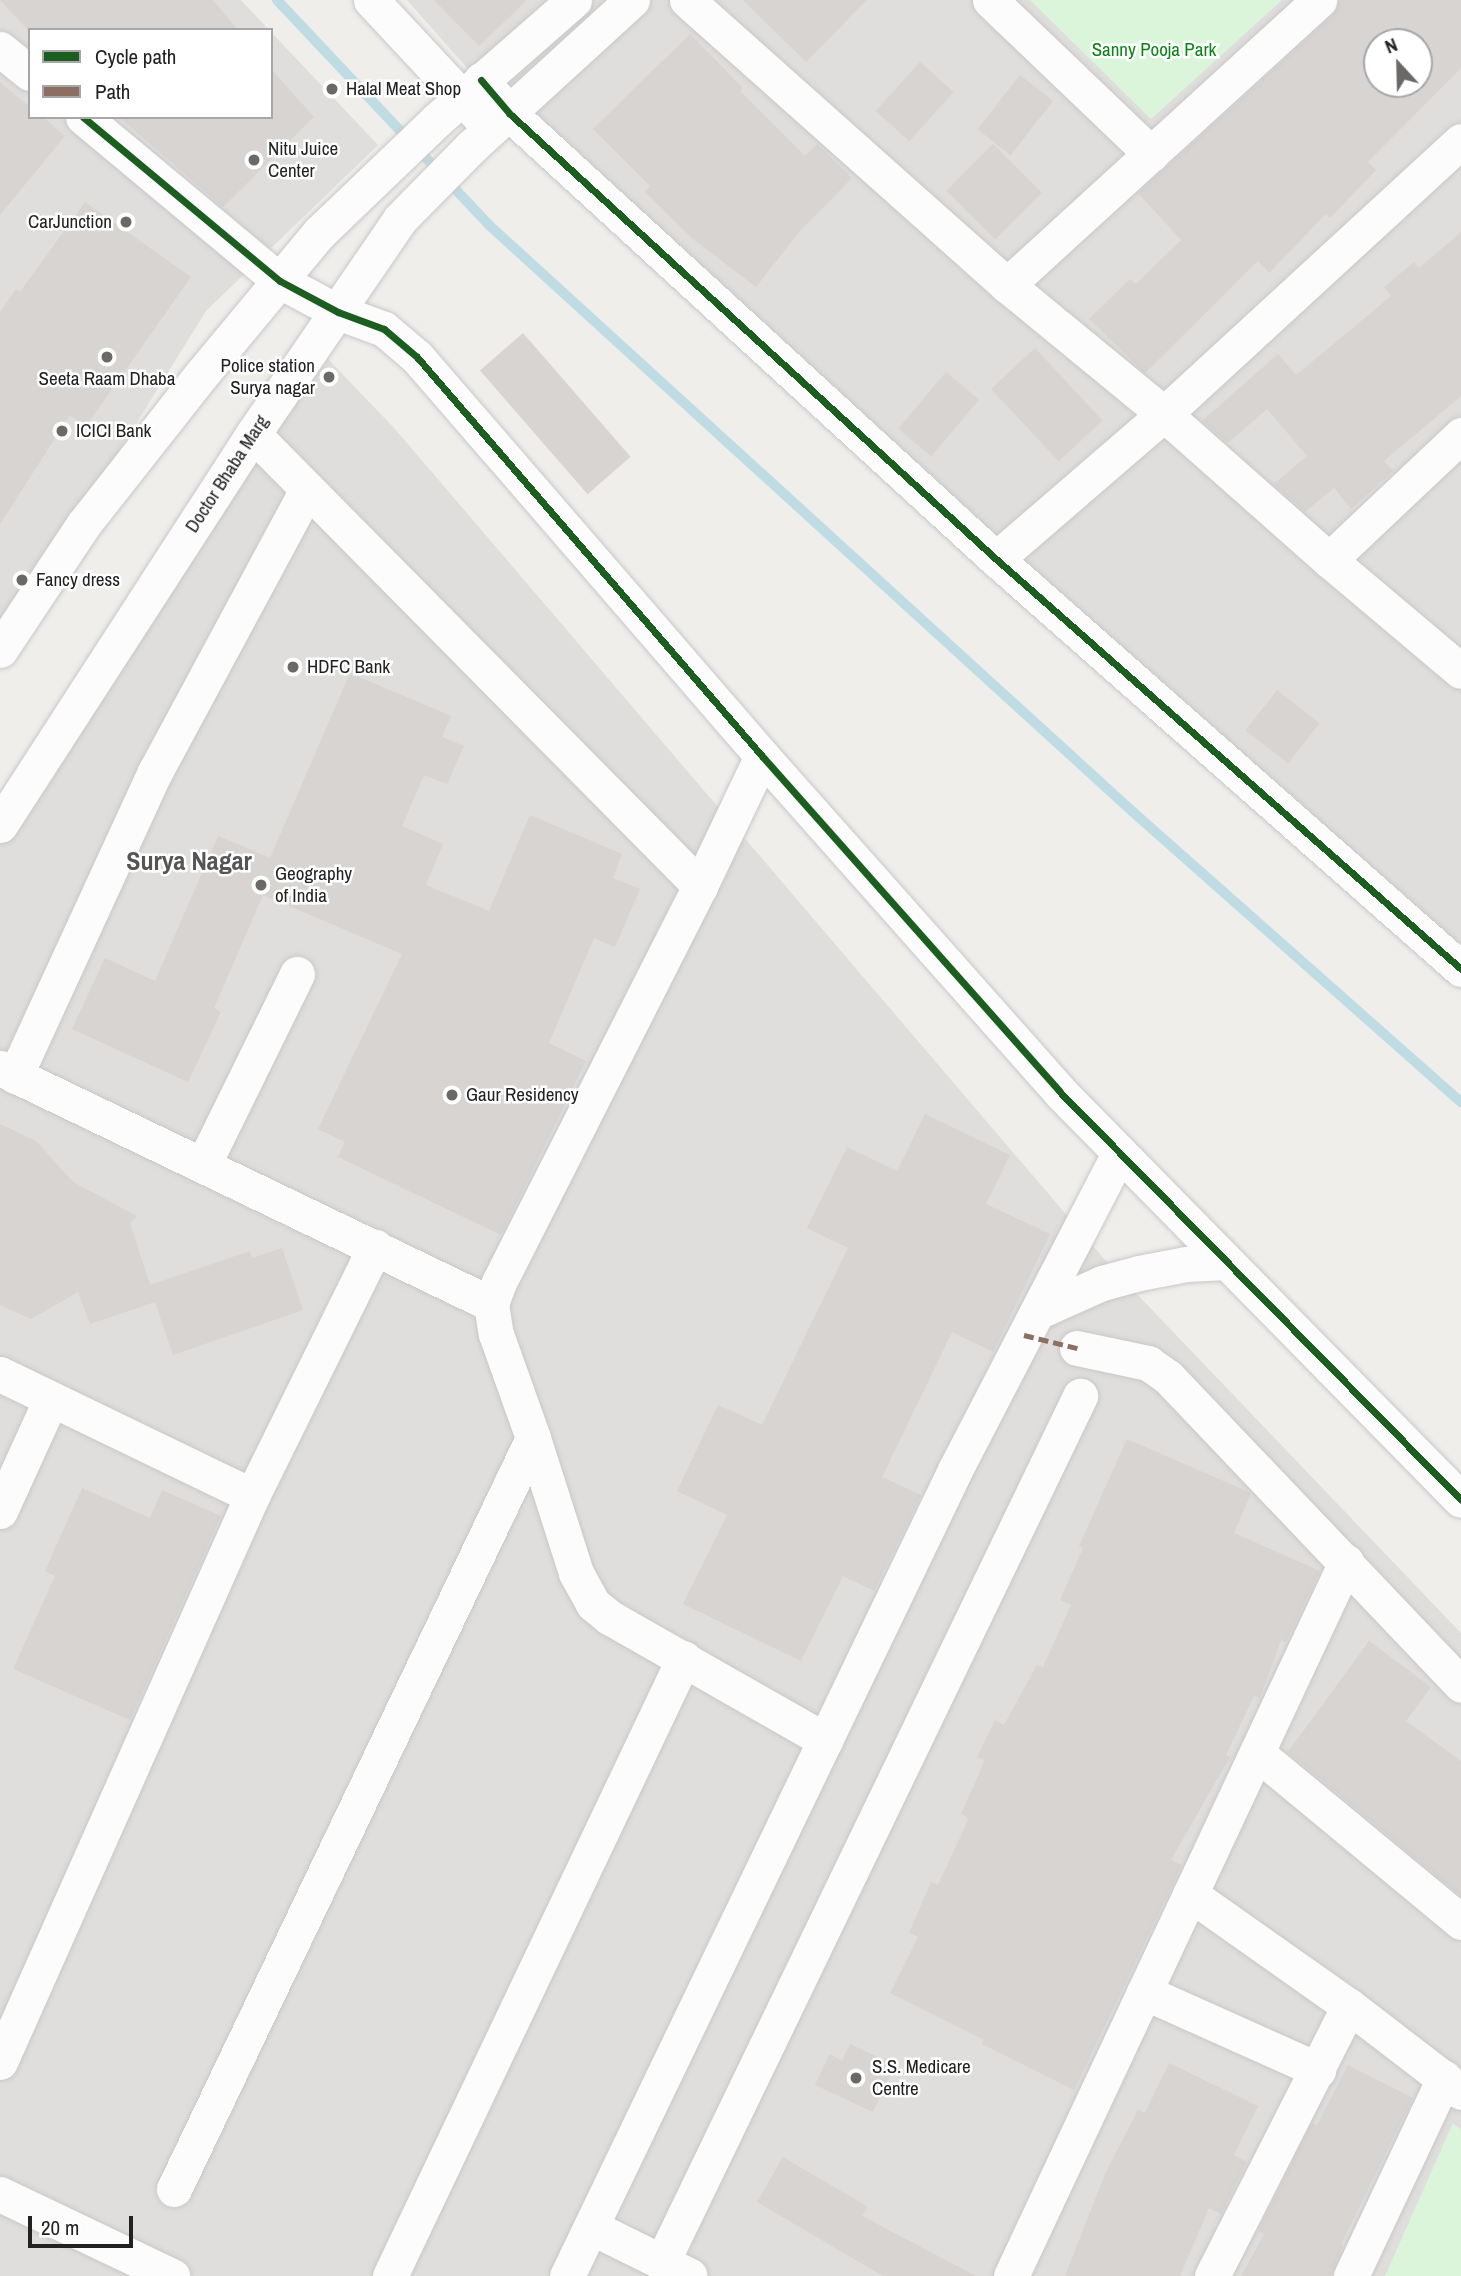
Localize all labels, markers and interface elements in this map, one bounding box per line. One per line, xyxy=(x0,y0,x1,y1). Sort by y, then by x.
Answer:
legend xyxy=(28,28,273,119)
north arrow xyxy=(1363,28,1433,98)
text: N xyxy=(1381,31,1401,60)
park label: Sanny Pooja Park xyxy=(1092,39,1216,61)
text: Cycle path xyxy=(95,42,176,71)
text: Path xyxy=(95,77,130,106)
place label: Halal Meat Shop xyxy=(346,78,461,100)
marker: Halal Meat Shop xyxy=(324,81,340,97)
place label: Nitu Juice Center xyxy=(268,138,338,182)
marker: Nitu Juice Center xyxy=(246,152,262,168)
place label: CarJunction xyxy=(28,211,112,233)
marker: CarJunction xyxy=(118,214,134,230)
marker: Seeta Raam Dhaba xyxy=(99,349,115,365)
place label: Police station Surya nagar xyxy=(221,355,315,399)
place label: Seeta Raam Dhaba xyxy=(39,368,175,390)
marker: Police station Surya nagar xyxy=(321,369,337,385)
street label: Doctor Bhaba Marg xyxy=(181,411,273,537)
place label: ICICI Bank xyxy=(76,420,151,442)
marker: ICICI Bank xyxy=(54,423,70,439)
place label: Fancy dress xyxy=(36,569,120,591)
marker: Fancy dress xyxy=(14,572,30,588)
place label: HDFC Bank xyxy=(307,656,390,678)
marker: HDFC Bank xyxy=(285,659,301,675)
district label: Surya Nagar xyxy=(126,845,252,877)
place label: Geography of India xyxy=(275,863,352,907)
marker: Geography of India xyxy=(253,877,269,893)
place label: Gaur Residency xyxy=(466,1084,579,1106)
marker: Gaur Residency xyxy=(444,1087,460,1103)
place label: S.S. Medicare Centre xyxy=(872,2056,971,2100)
marker: S.S. Medicare Centre xyxy=(846,2068,866,2088)
scale bar xyxy=(32,2202,136,2246)
text: 20 m xyxy=(41,2213,79,2242)

